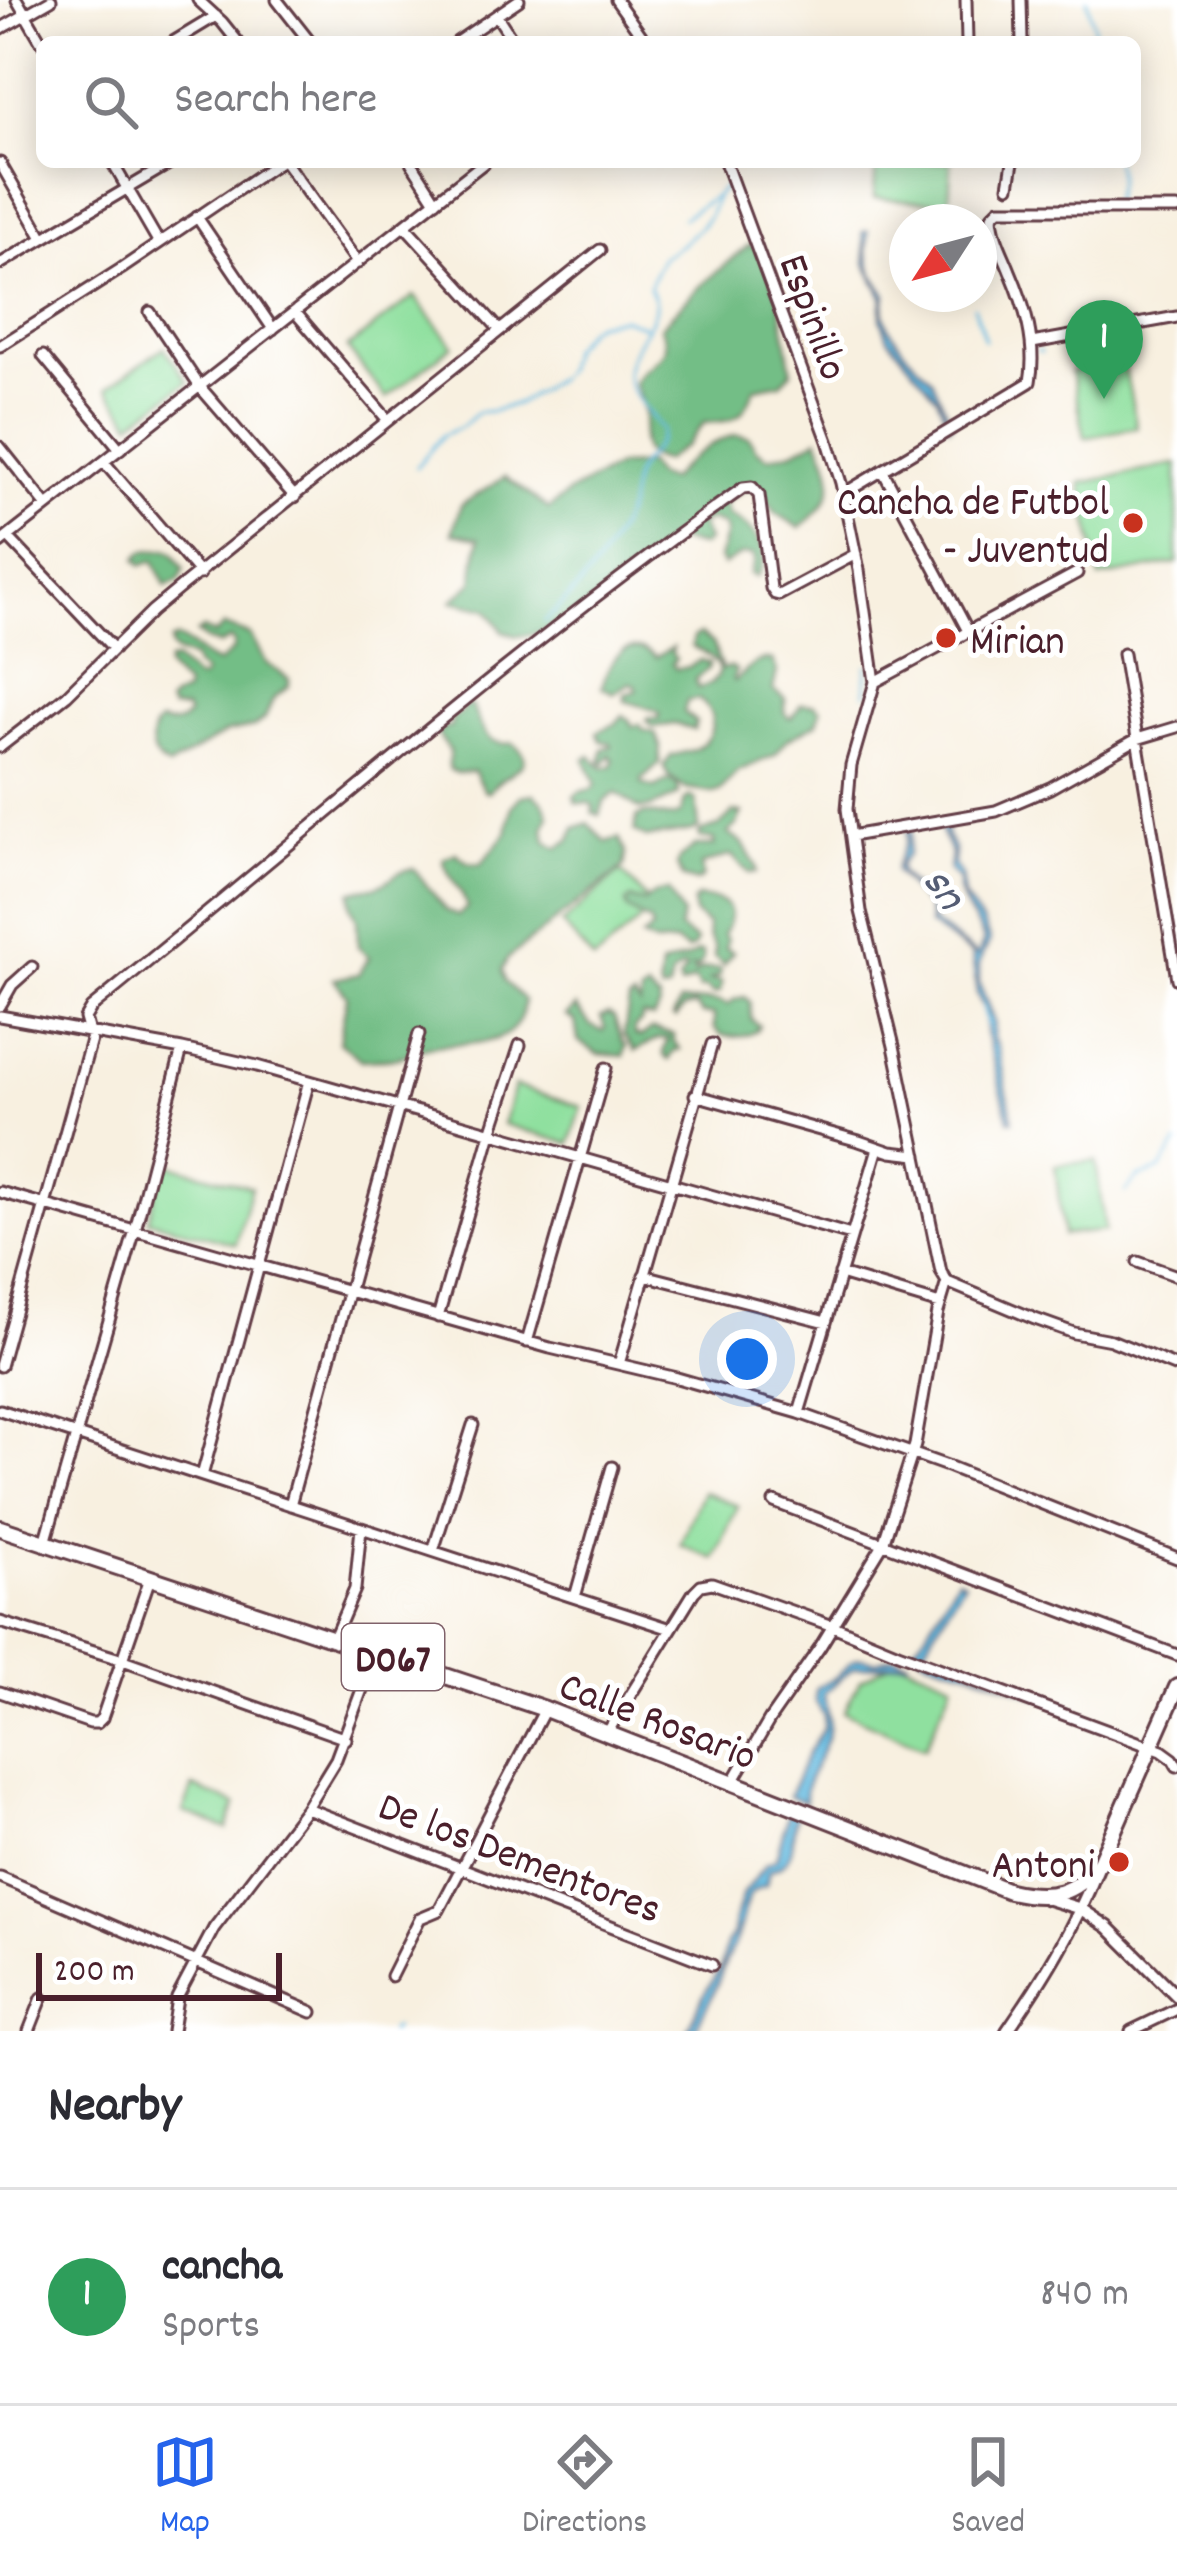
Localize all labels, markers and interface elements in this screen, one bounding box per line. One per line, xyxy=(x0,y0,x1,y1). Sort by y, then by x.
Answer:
search box xyxy=(36,36,1141,168)
icon: search xyxy=(78,69,144,135)
text: Search here xyxy=(174,70,377,134)
north arrow xyxy=(889,204,997,312)
street label: Espinillo xyxy=(759,247,860,390)
pin: 1 xyxy=(1065,300,1143,399)
place label: Cancha de Futbol - Juventud xyxy=(837,476,1109,584)
marker: Cancha de Futbol - Juventud xyxy=(1120,510,1146,536)
place label: Mirian xyxy=(970,615,1065,675)
marker: Mirian xyxy=(933,625,959,651)
water label: sn xyxy=(904,855,980,926)
your location xyxy=(717,1329,777,1389)
road number: D067 xyxy=(342,1624,444,1690)
street label: Calle Rosario xyxy=(549,1659,764,1790)
street label: De los Dementores xyxy=(368,1780,669,1943)
place label: Antoni xyxy=(991,1839,1095,1899)
marker: Antoni xyxy=(1106,1849,1132,1875)
scale bar xyxy=(36,1947,282,2000)
text: 200 m xyxy=(54,1950,135,1997)
text: Nearby xyxy=(48,2073,181,2145)
text: cancha xyxy=(162,2237,282,2301)
text: 1 xyxy=(83,2269,91,2324)
text: 840 m xyxy=(1040,2269,1129,2324)
text: Sports xyxy=(162,2301,260,2356)
tab: Map xyxy=(152,2429,218,2548)
tab: Directions xyxy=(522,2429,647,2548)
tab: Saved xyxy=(951,2429,1025,2548)

